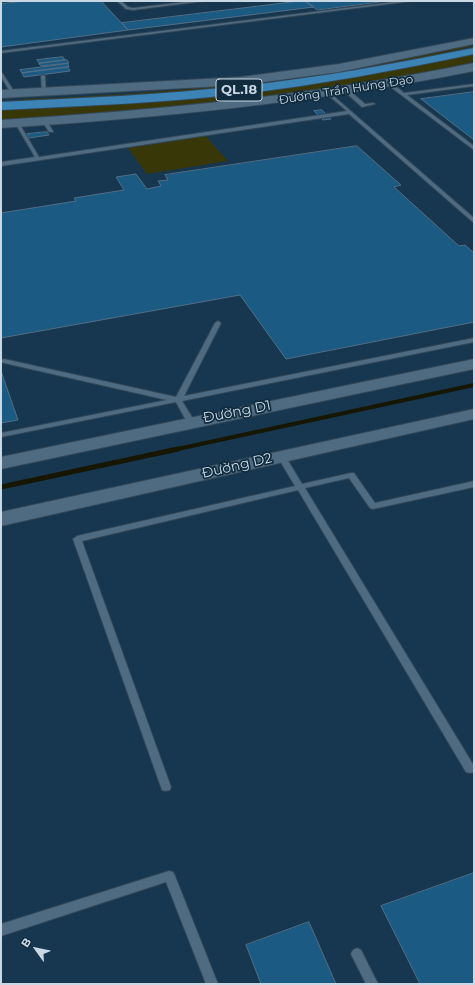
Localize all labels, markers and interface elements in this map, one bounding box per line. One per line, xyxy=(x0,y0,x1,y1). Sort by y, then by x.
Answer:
street label: Đường Trần Hưng Đạo xyxy=(278,72,414,108)
road number: QL.18 xyxy=(216,79,262,101)
street label: Đường D1 xyxy=(202,397,272,427)
street label: Đường D2 xyxy=(200,450,274,482)
north arrow xyxy=(16,929,56,969)
text: B xyxy=(18,935,34,950)

